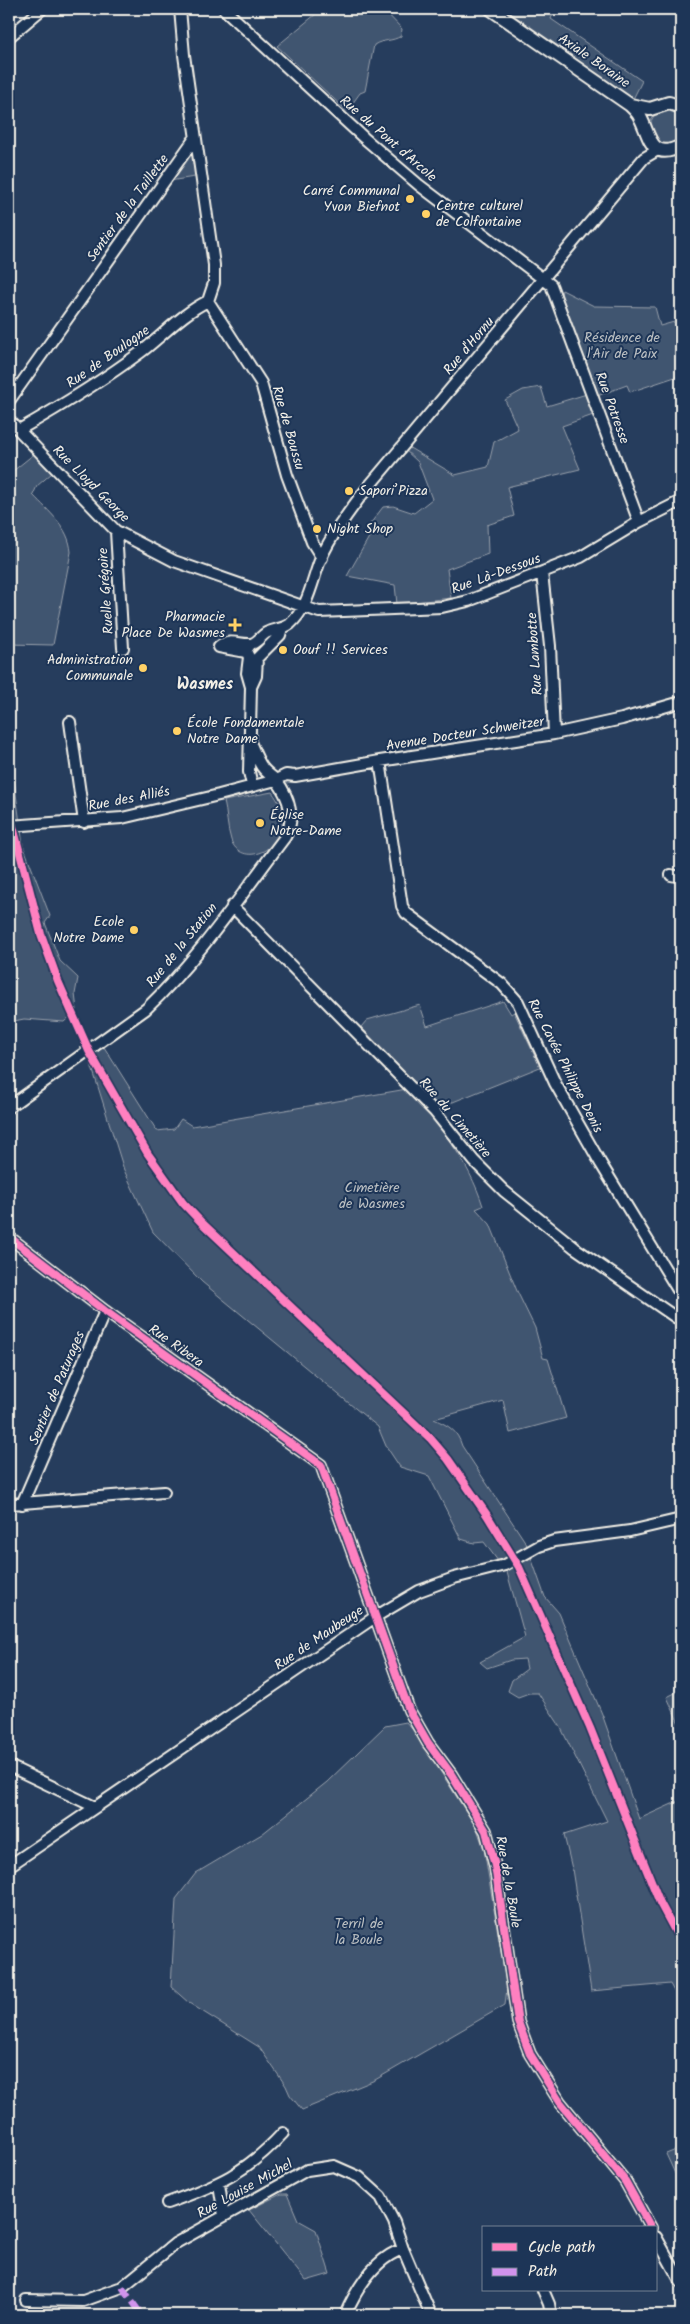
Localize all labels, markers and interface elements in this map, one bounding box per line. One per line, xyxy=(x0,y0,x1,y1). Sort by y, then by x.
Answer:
street label: Axiale Boraine xyxy=(554,28,635,94)
street label: Rue du Pont d'Arcole xyxy=(334,90,442,188)
street label: Sentier de la Taillette xyxy=(81,149,175,267)
place label: Carré Communal Yvon Biefnot xyxy=(303,180,401,218)
marker: Carré Communal Yvon Biefnot xyxy=(404,193,416,205)
place label: Centre culturel de Colfontaine xyxy=(436,195,524,233)
marker: Centre culturel de Colfontaine xyxy=(420,208,432,220)
street label: Rue d'Hornu xyxy=(438,312,500,380)
street label: Rue de Boulogne xyxy=(62,320,155,394)
park label: Résidence de l'Air de Paix xyxy=(584,327,661,365)
street label: Rue Potresse xyxy=(589,369,635,448)
street label: Rue de Boussu xyxy=(266,383,311,473)
street label: Rue Lloyd George xyxy=(47,440,135,528)
place label: Sapori’Pizza xyxy=(359,480,428,502)
marker: Sapori’Pizza xyxy=(343,485,355,497)
place label: Night Shop xyxy=(327,518,393,540)
marker: Night Shop xyxy=(311,523,323,535)
street label: Ruelle Grégoire xyxy=(92,546,120,635)
street label: Rue Là-Dessous xyxy=(448,548,544,600)
place label: Pharmacie Place De Wasmes xyxy=(121,606,226,644)
street label: Rue Lambotte xyxy=(521,611,549,696)
marker: Pharmacie Place De Wasmes xyxy=(229,619,241,631)
place label: Oouf !! Services xyxy=(293,639,388,661)
marker: Oouf !! Services xyxy=(277,644,289,656)
place label: Administration Communale xyxy=(47,649,134,687)
marker: Administration Communale xyxy=(137,662,149,674)
district label: Wasmes xyxy=(177,672,234,697)
street label: Avenue Docteur Schweitzer xyxy=(384,710,547,757)
place label: École Fondamentale Notre Dame xyxy=(187,712,305,750)
marker: École Fondamentale Notre Dame xyxy=(171,725,183,737)
street label: Rue des Alliés xyxy=(86,780,172,818)
place label: Église Notre-Dame xyxy=(270,804,342,842)
marker: Église Notre-Dame xyxy=(254,817,266,829)
street label: Rue de la Station xyxy=(141,898,223,992)
place label: Ecole Notre Dame xyxy=(53,911,125,949)
marker: Ecole Notre Dame xyxy=(128,924,140,936)
street label: Rue Cavée Philippe Denis xyxy=(522,995,608,1137)
street label: Rue du Cimetière xyxy=(414,1073,497,1164)
park label: Cimetière de Wasmes xyxy=(339,1177,405,1215)
street label: Rue Ribera xyxy=(144,1319,208,1373)
street label: Sentier de Paturages xyxy=(23,1328,91,1448)
street label: Rue de Maubeuge xyxy=(270,1600,369,1676)
street label: Rue de la Boule xyxy=(489,1834,527,1930)
park label: Terril de la Boule xyxy=(335,1913,384,1951)
street label: Rue Louise Michel xyxy=(193,2153,297,2224)
legend xyxy=(482,2226,658,2292)
text: Cycle path xyxy=(528,2236,595,2260)
text: Path xyxy=(528,2260,557,2284)

